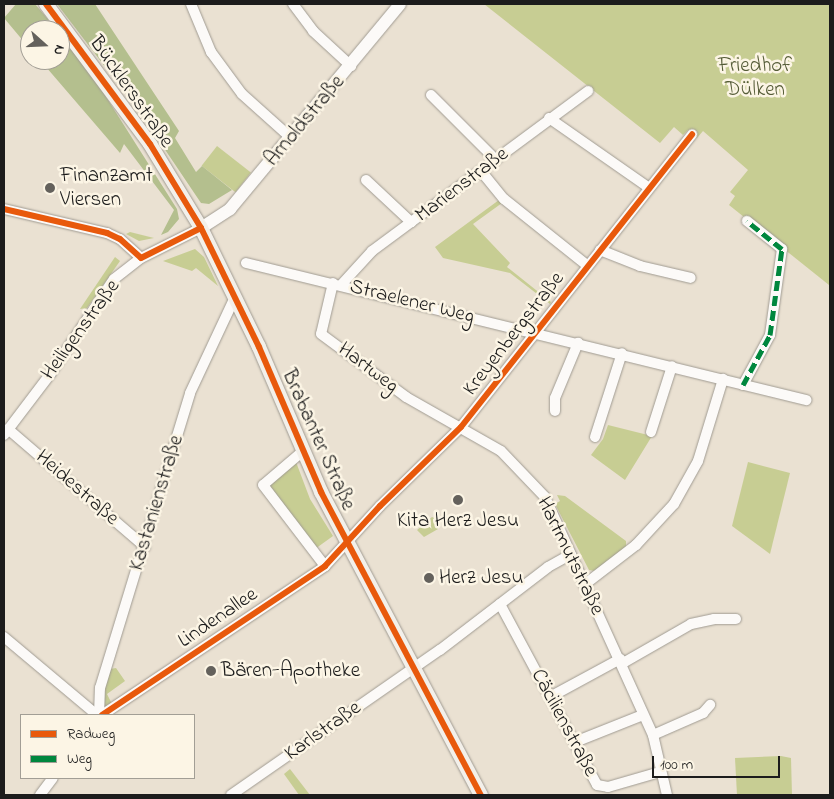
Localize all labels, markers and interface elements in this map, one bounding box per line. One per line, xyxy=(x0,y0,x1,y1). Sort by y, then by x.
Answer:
north arrow xyxy=(20,20,70,70)
street label: Bücklersstraße xyxy=(83,31,179,153)
text: N xyxy=(47,42,70,58)
park label: Friedhof Dülken xyxy=(718,53,792,103)
street label: Arnoldstraße xyxy=(260,70,350,172)
street label: Marienstraße xyxy=(410,142,514,228)
place label: Finanzamt Viersen xyxy=(60,163,153,213)
marker: Finanzamt Viersen xyxy=(44,182,56,194)
street label: Kreyenbergstraße xyxy=(458,267,570,401)
street label: Straelener Weg xyxy=(347,274,477,330)
street label: Heiligenstraße xyxy=(36,275,126,385)
street label: Hartweg xyxy=(333,337,403,399)
street label: Brabanter Straße xyxy=(276,366,360,514)
street label: Kastanienstraße xyxy=(124,432,190,574)
street label: Heidestraße xyxy=(30,445,124,531)
street label: Hartmutstraße xyxy=(531,493,609,619)
marker: Kita Herz Jesu xyxy=(452,494,464,506)
place label: Kita Herz Jesu xyxy=(397,508,519,534)
place label: Herz Jesu xyxy=(439,565,523,591)
marker: Herz Jesu xyxy=(423,572,435,584)
street label: Lindenallee xyxy=(173,582,263,654)
place label: Bären-Apotheke xyxy=(221,658,360,684)
marker: Bären-Apotheke xyxy=(205,665,217,677)
street label: Cäcilienstraße xyxy=(525,665,603,781)
street label: Karlstraße xyxy=(280,696,366,766)
legend xyxy=(20,714,195,779)
text: Radweg xyxy=(67,723,115,745)
scale bar xyxy=(654,746,782,778)
text: Weg xyxy=(67,748,92,770)
text: 100 m xyxy=(660,754,693,776)

